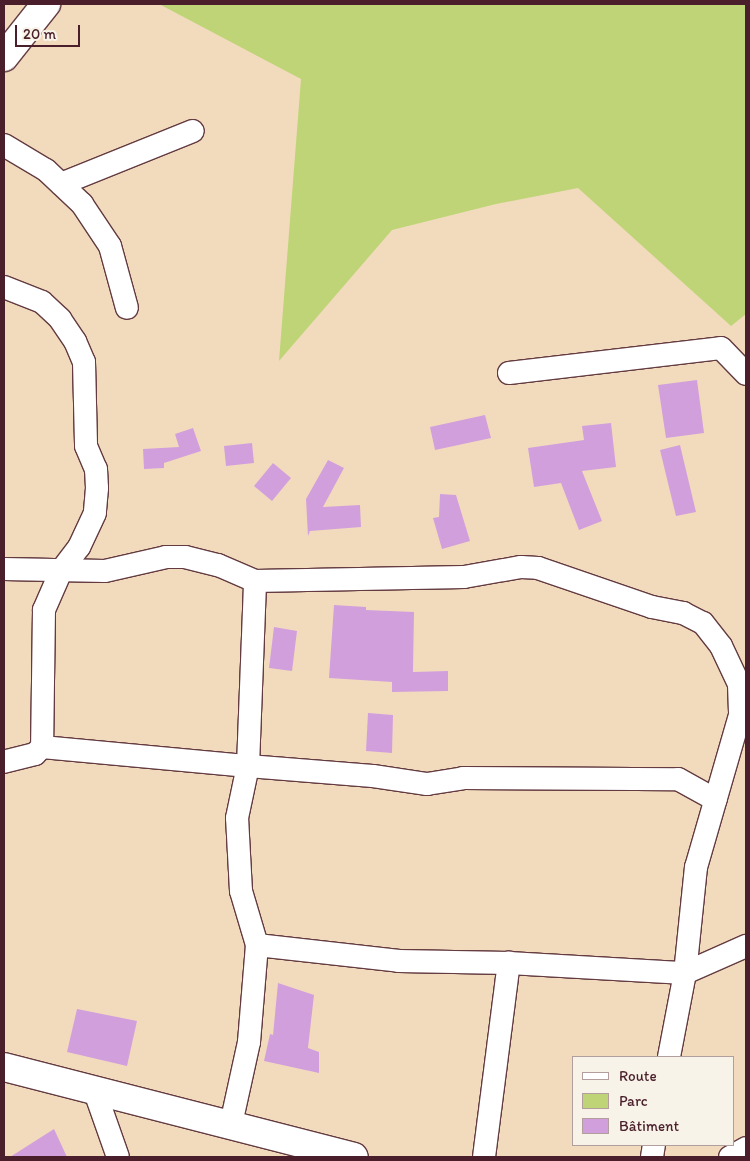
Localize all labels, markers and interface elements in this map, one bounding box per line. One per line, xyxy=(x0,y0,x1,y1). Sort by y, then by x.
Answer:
scale bar xyxy=(18,15,82,47)
text: 20 m xyxy=(23,25,56,43)
legend xyxy=(572,1056,735,1146)
text: Route xyxy=(619,1067,657,1085)
text: Parc xyxy=(619,1092,648,1110)
text: Bâtiment xyxy=(619,1117,679,1135)

